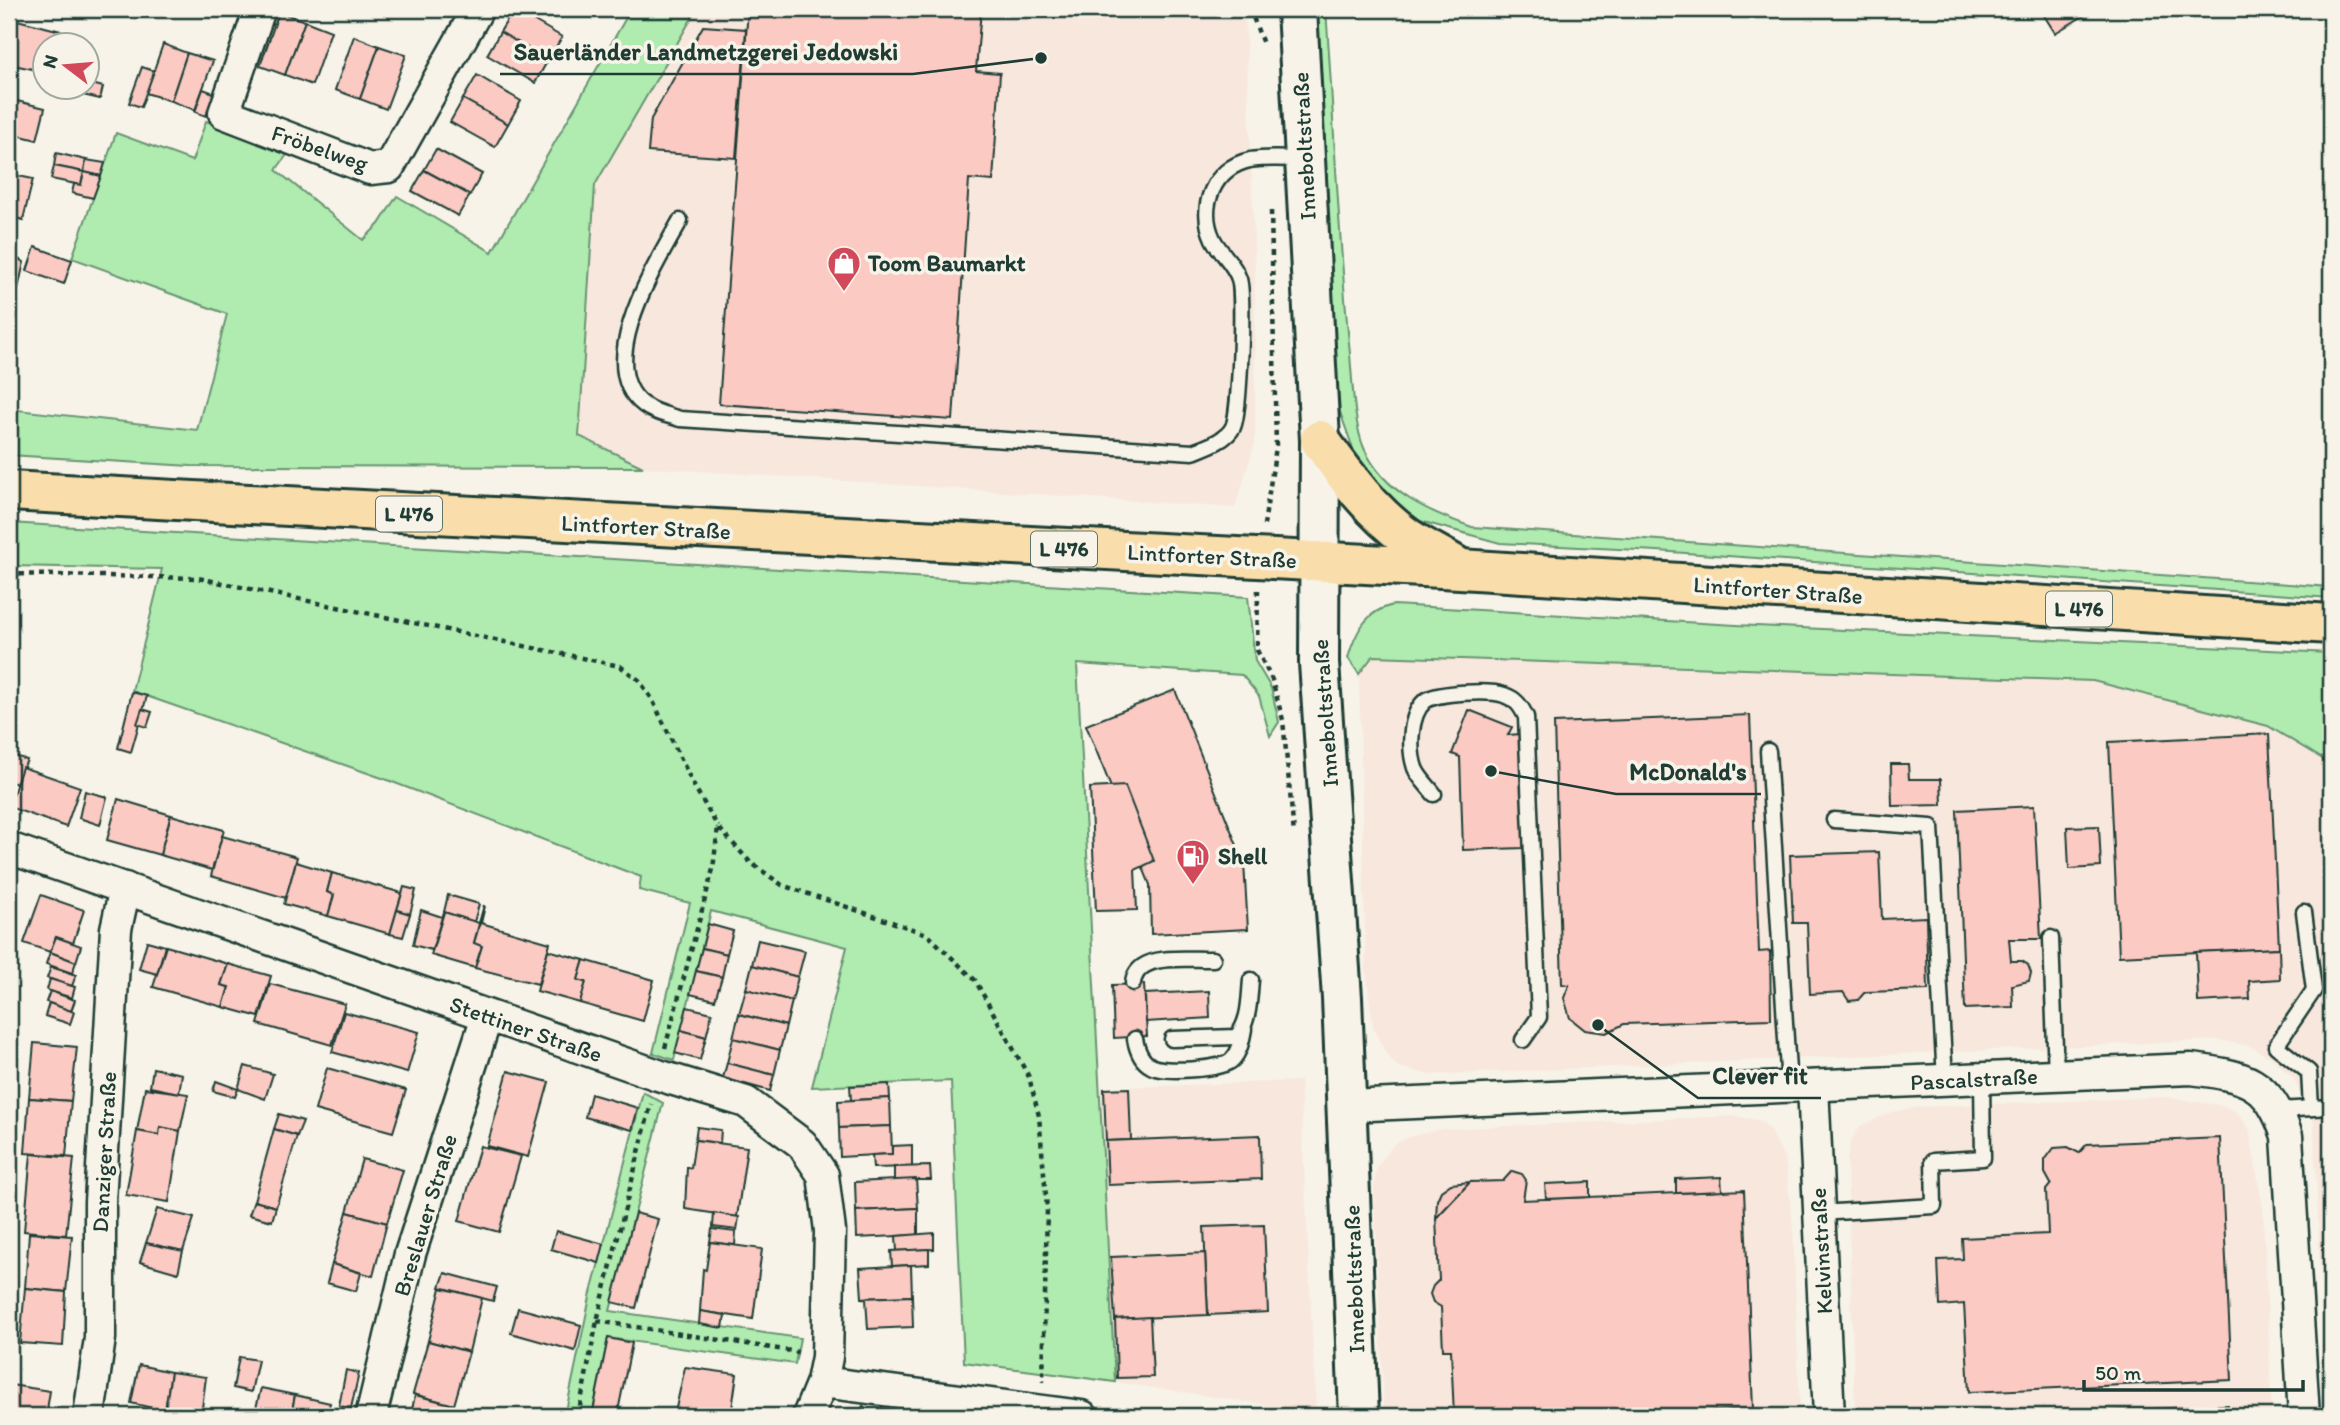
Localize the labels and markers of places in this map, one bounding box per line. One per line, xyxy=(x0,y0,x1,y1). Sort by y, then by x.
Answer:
callout: Sauerländer Landmetzgerei Jedowski xyxy=(500,29,913,74)
shop icon: Toom Baumarkt xyxy=(825,244,863,293)
place label: Toom Baumarkt xyxy=(867,249,1026,277)
callout: McDonald's xyxy=(1616,749,1761,794)
fuel station icon: Shell xyxy=(1174,837,1212,886)
place label: Shell xyxy=(1218,842,1268,870)
callout: Clever fit xyxy=(1698,1053,1821,1098)

